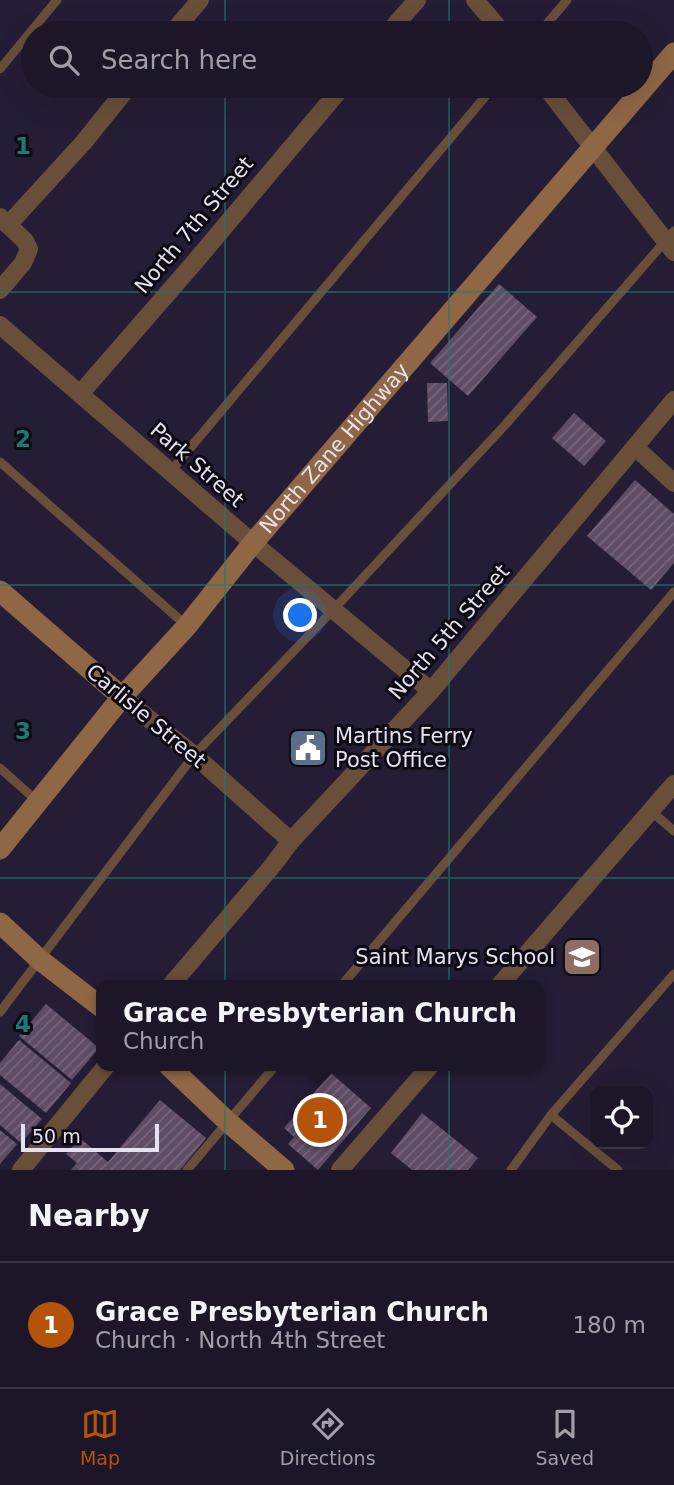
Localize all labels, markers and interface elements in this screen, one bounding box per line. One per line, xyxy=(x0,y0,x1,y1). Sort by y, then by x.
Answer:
search box xyxy=(21,21,653,98)
icon: search xyxy=(45,41,83,79)
text: Search here xyxy=(101,45,257,75)
text: 1 xyxy=(15,133,31,159)
street label: North 7th Street xyxy=(130,152,258,298)
street label: North Zane Highway xyxy=(255,358,414,538)
street label: Park Street xyxy=(145,418,249,512)
text: 2 xyxy=(15,426,31,452)
street label: North 5th Street xyxy=(384,560,514,704)
your location xyxy=(283,598,317,632)
street label: Carlisle Street xyxy=(82,659,210,773)
text: 3 xyxy=(15,718,31,744)
place label: Martins Ferry Post Office xyxy=(335,724,473,772)
public building icon: Martins Ferry Post Office xyxy=(287,727,329,769)
school or university icon: Saint Marys School xyxy=(561,936,603,978)
place label: Saint Marys School xyxy=(355,945,555,969)
popup xyxy=(96,980,544,1071)
text: Grace Presbyterian Church xyxy=(123,998,517,1028)
text: 4 xyxy=(15,1011,31,1037)
text: Church xyxy=(123,1028,204,1054)
map controls xyxy=(590,1086,653,1149)
button: locate xyxy=(590,1086,653,1149)
pin: 1 xyxy=(297,1094,343,1146)
scale bar xyxy=(21,1121,159,1153)
text: 50 m xyxy=(32,1125,81,1147)
text: Nearby xyxy=(28,1198,150,1233)
text: Grace Presbyterian Church xyxy=(95,1297,489,1327)
text: 1 xyxy=(43,1312,59,1338)
text: 180 m xyxy=(572,1312,646,1338)
text: Church · North 4th Street xyxy=(95,1327,385,1353)
tab: Map xyxy=(80,1405,120,1469)
tab: Directions xyxy=(280,1405,376,1469)
tab: Saved xyxy=(535,1405,594,1469)

